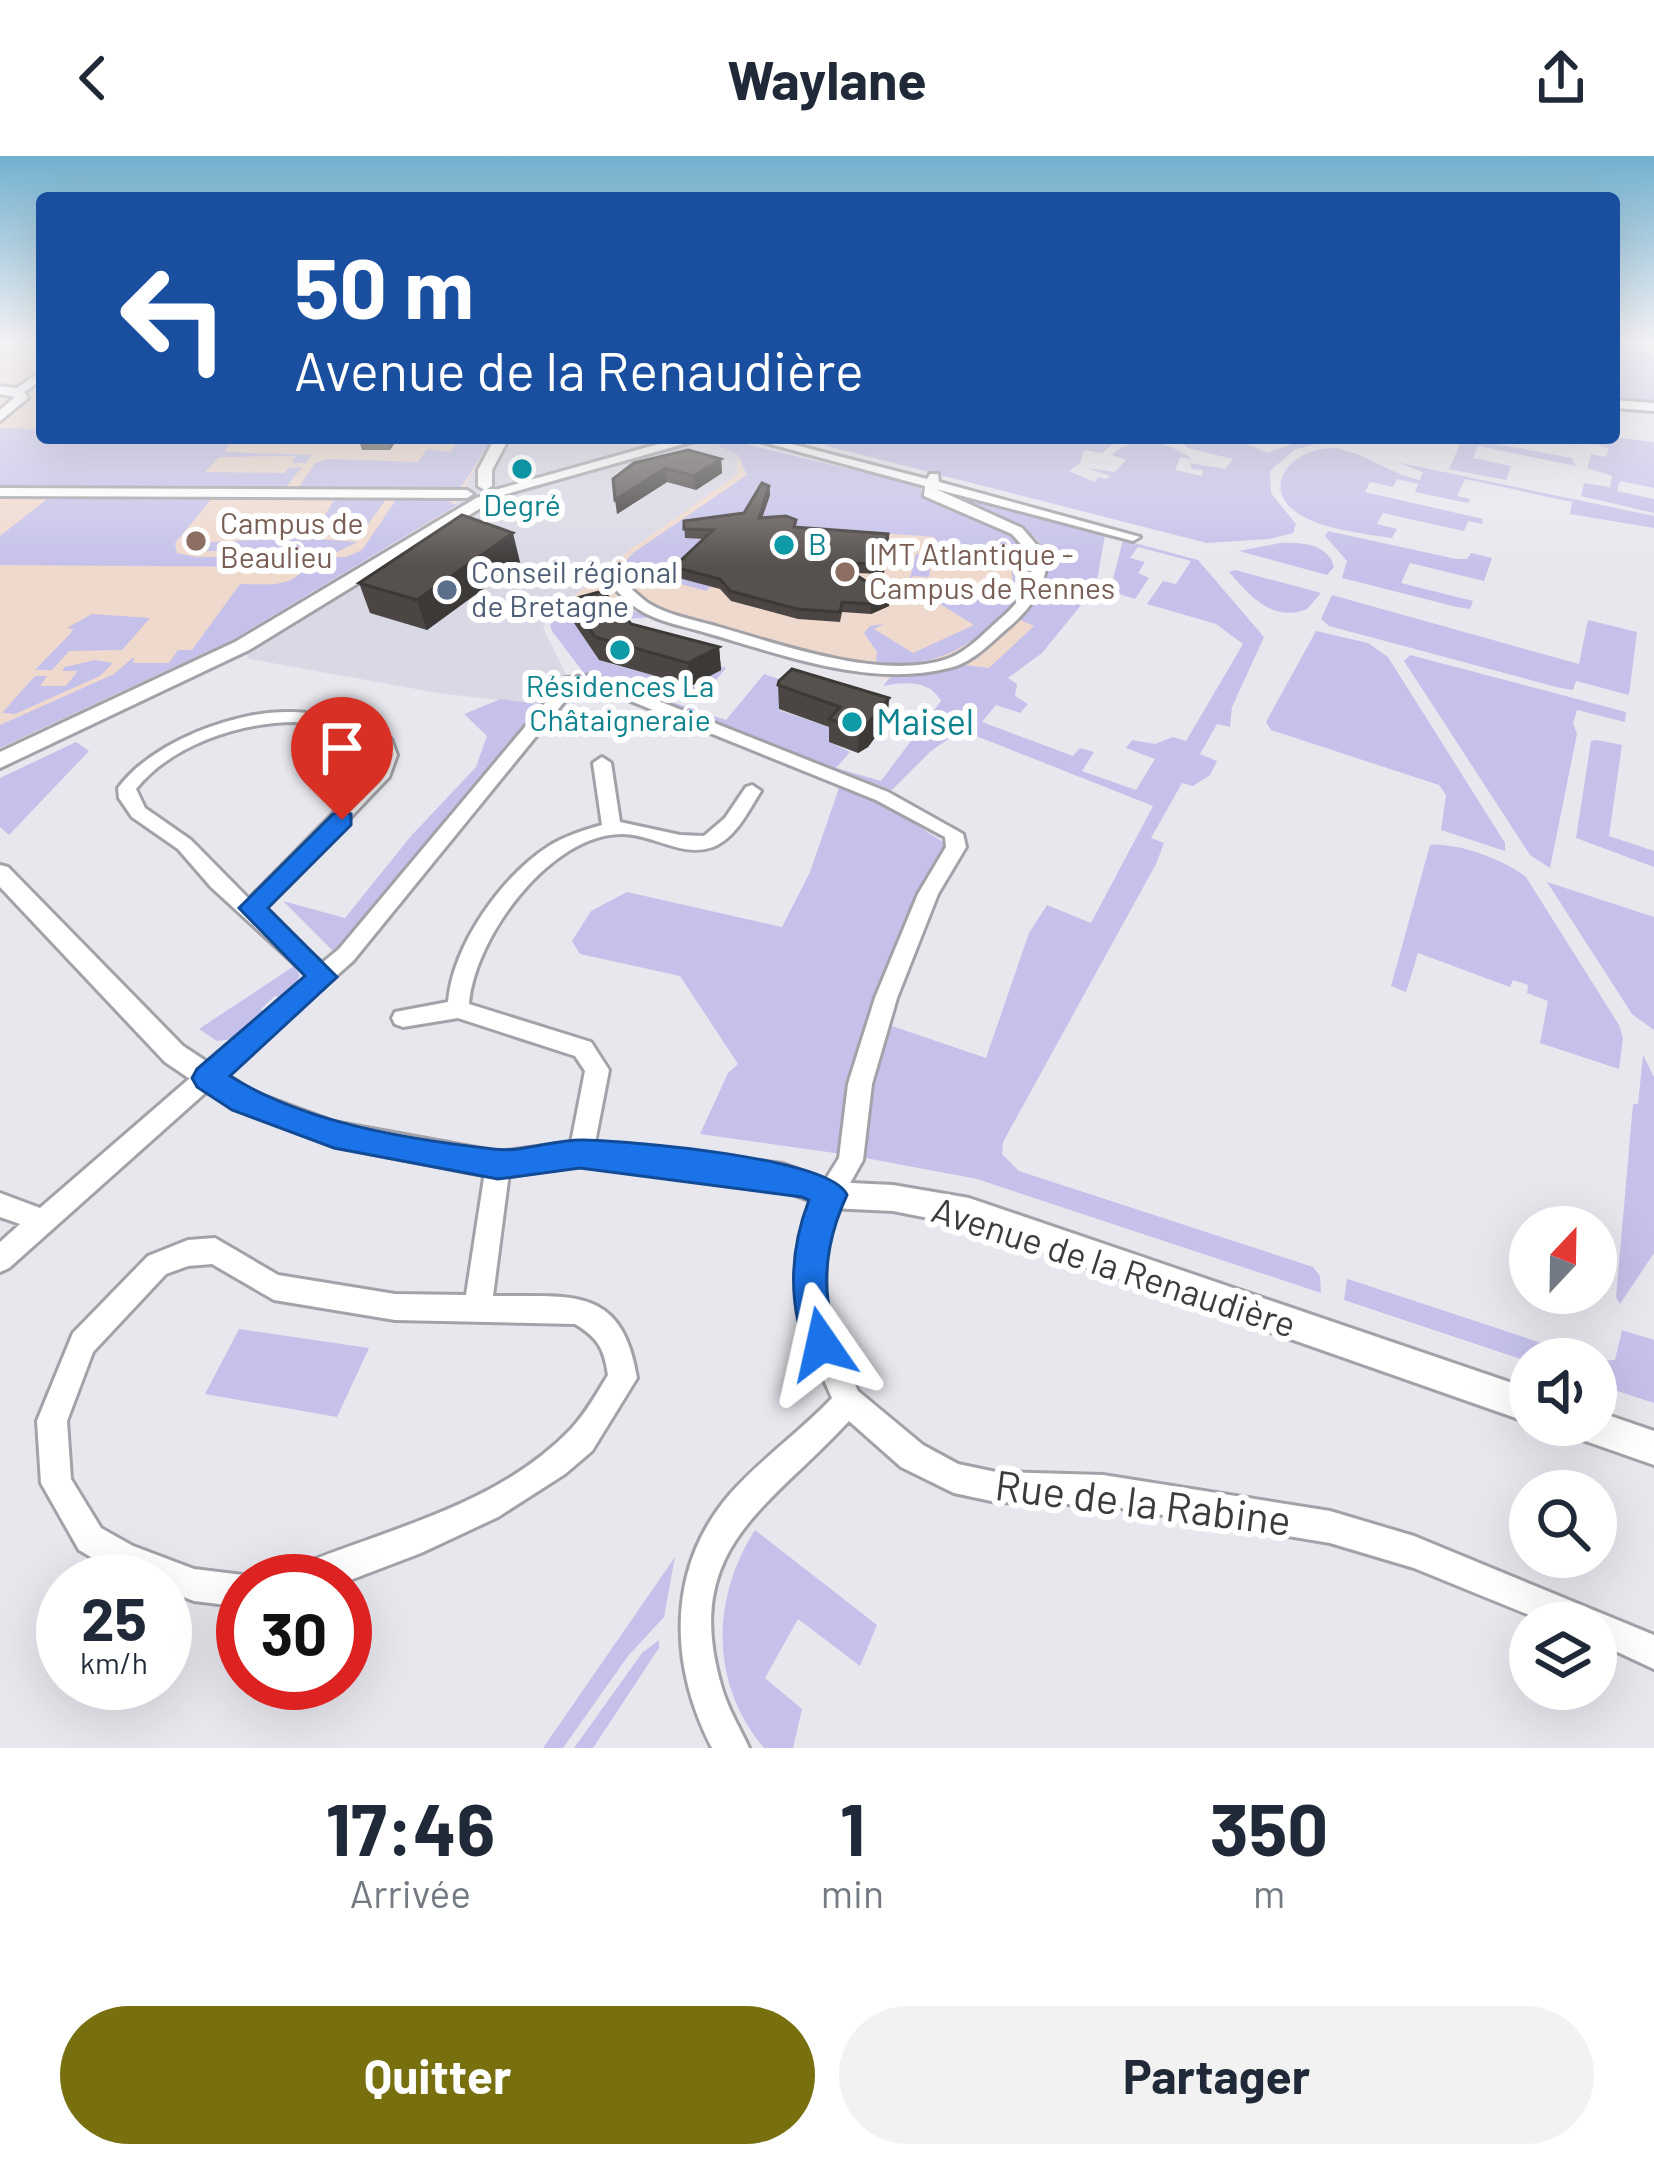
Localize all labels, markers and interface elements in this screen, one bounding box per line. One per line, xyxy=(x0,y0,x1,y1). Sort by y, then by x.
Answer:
icon: back xyxy=(60,45,126,111)
icon: share xyxy=(1528,45,1594,111)
text: Waylane xyxy=(727,46,927,111)
text: 50 m xyxy=(294,235,474,336)
icon: left xyxy=(96,240,252,396)
text: Avenue de la Renaudière xyxy=(294,337,864,402)
marker: Degré xyxy=(509,456,535,482)
place label: Degré xyxy=(483,486,561,522)
place label: Campus de Beaulieu xyxy=(220,504,364,574)
place label: B xyxy=(808,525,827,561)
marker: Campus de Beaulieu xyxy=(183,528,209,554)
marker: B xyxy=(771,532,797,558)
place label: IMT Atlantique - Campus de Rennes xyxy=(869,535,1115,605)
place label: Conseil régional de Bretagne xyxy=(471,553,678,623)
marker: IMT Atlantique - Campus de Rennes xyxy=(832,559,858,585)
marker: Conseil régional de Bretagne xyxy=(434,577,460,603)
marker: Résidences La Châtaigneraie xyxy=(607,637,633,663)
place label: Résidences La Châtaigneraie xyxy=(526,667,714,737)
pin xyxy=(291,697,393,820)
place label: Maisel xyxy=(876,699,974,742)
marker: Maisel xyxy=(839,709,865,735)
icon: arrive xyxy=(309,715,375,781)
street label: Avenue de la Renaudière xyxy=(927,1186,1302,1345)
north arrow xyxy=(1509,1206,1617,1314)
map controls xyxy=(1509,1206,1617,1710)
position arrow xyxy=(759,1281,885,1407)
button: sound xyxy=(1509,1338,1617,1446)
street label: Rue de la Rabine xyxy=(992,1458,1294,1544)
button: search xyxy=(1509,1470,1617,1578)
speed limit sign: 30 xyxy=(216,1554,372,1710)
text: 25 xyxy=(81,1581,147,1653)
button: layers xyxy=(1509,1602,1617,1710)
text: km/h xyxy=(80,1644,148,1680)
text: 17:46 xyxy=(326,1784,495,1870)
text: 1 xyxy=(840,1784,865,1870)
text: 350 xyxy=(1210,1784,1328,1870)
text: Arrivée xyxy=(350,1869,471,1916)
text: min xyxy=(821,1869,884,1916)
text: m xyxy=(1253,1869,1285,1916)
button: Quitter xyxy=(60,2006,815,2144)
button: Partager xyxy=(839,2006,1594,2144)

